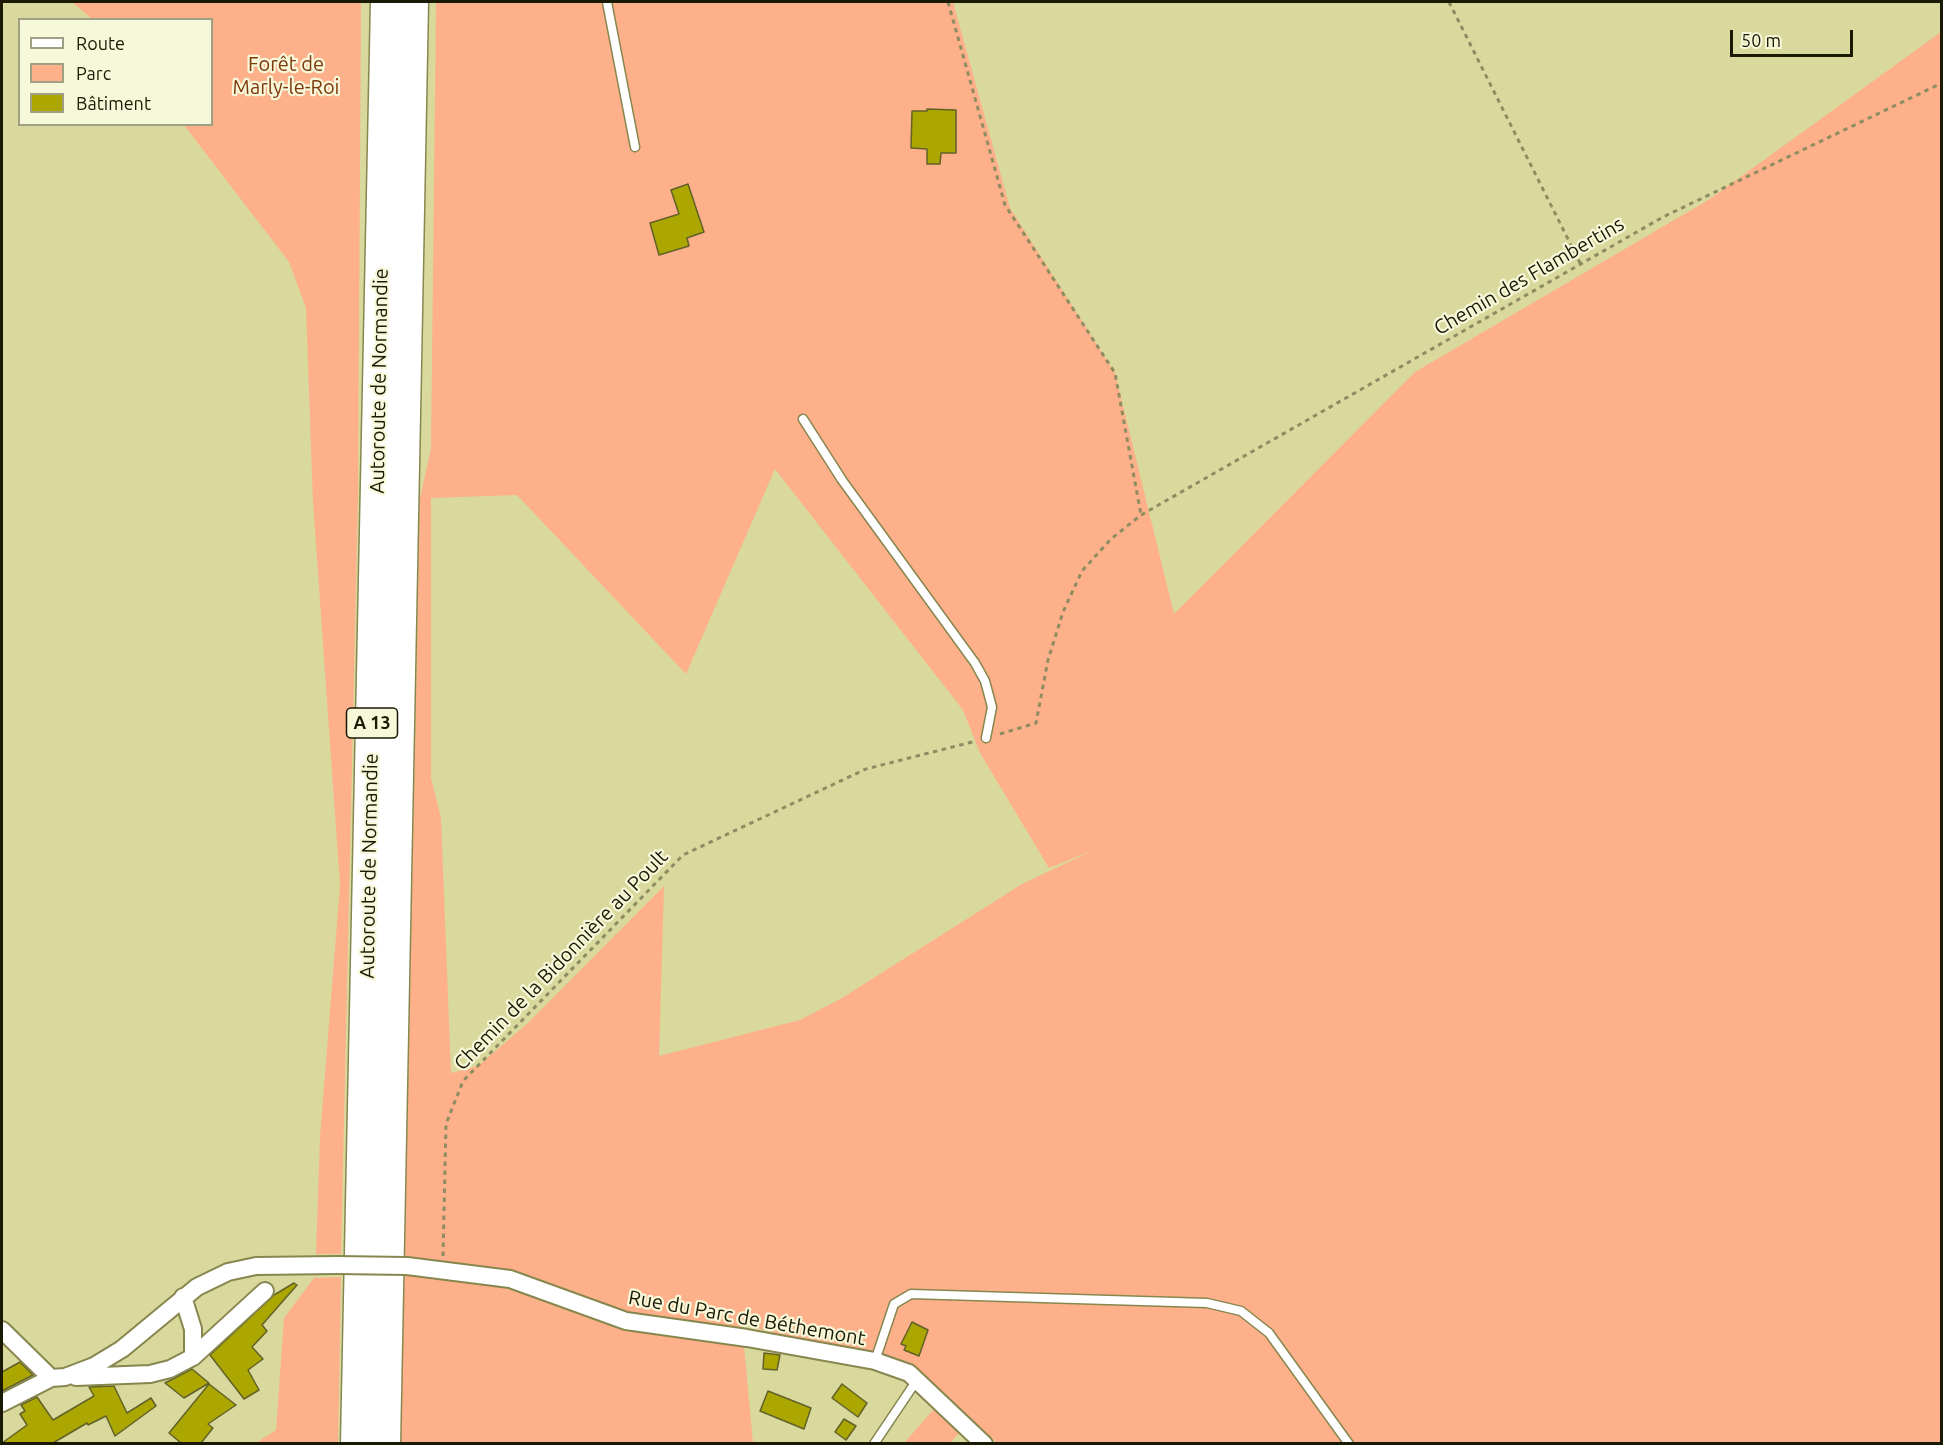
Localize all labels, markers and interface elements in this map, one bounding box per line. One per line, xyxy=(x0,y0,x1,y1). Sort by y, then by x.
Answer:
legend xyxy=(18,18,213,126)
scale bar xyxy=(1733,18,1856,56)
text: 50 m xyxy=(1741,30,1781,50)
text: Route xyxy=(76,33,125,53)
park label: Forêt de Marly-le-Roi xyxy=(233,52,339,99)
text: Parc xyxy=(76,63,111,83)
text: Bâtiment xyxy=(76,93,151,113)
street label: Chemin des Flambertins xyxy=(1430,212,1628,340)
street label: Autoroute de Normandie xyxy=(365,268,393,494)
road number: A 13 xyxy=(346,708,398,738)
street label: Autoroute de Normandie xyxy=(355,753,383,979)
street label: Chemin de la Bidonnière au Poult xyxy=(449,845,673,1075)
street label: Rue du Parc de Béthemont xyxy=(627,1285,867,1351)

